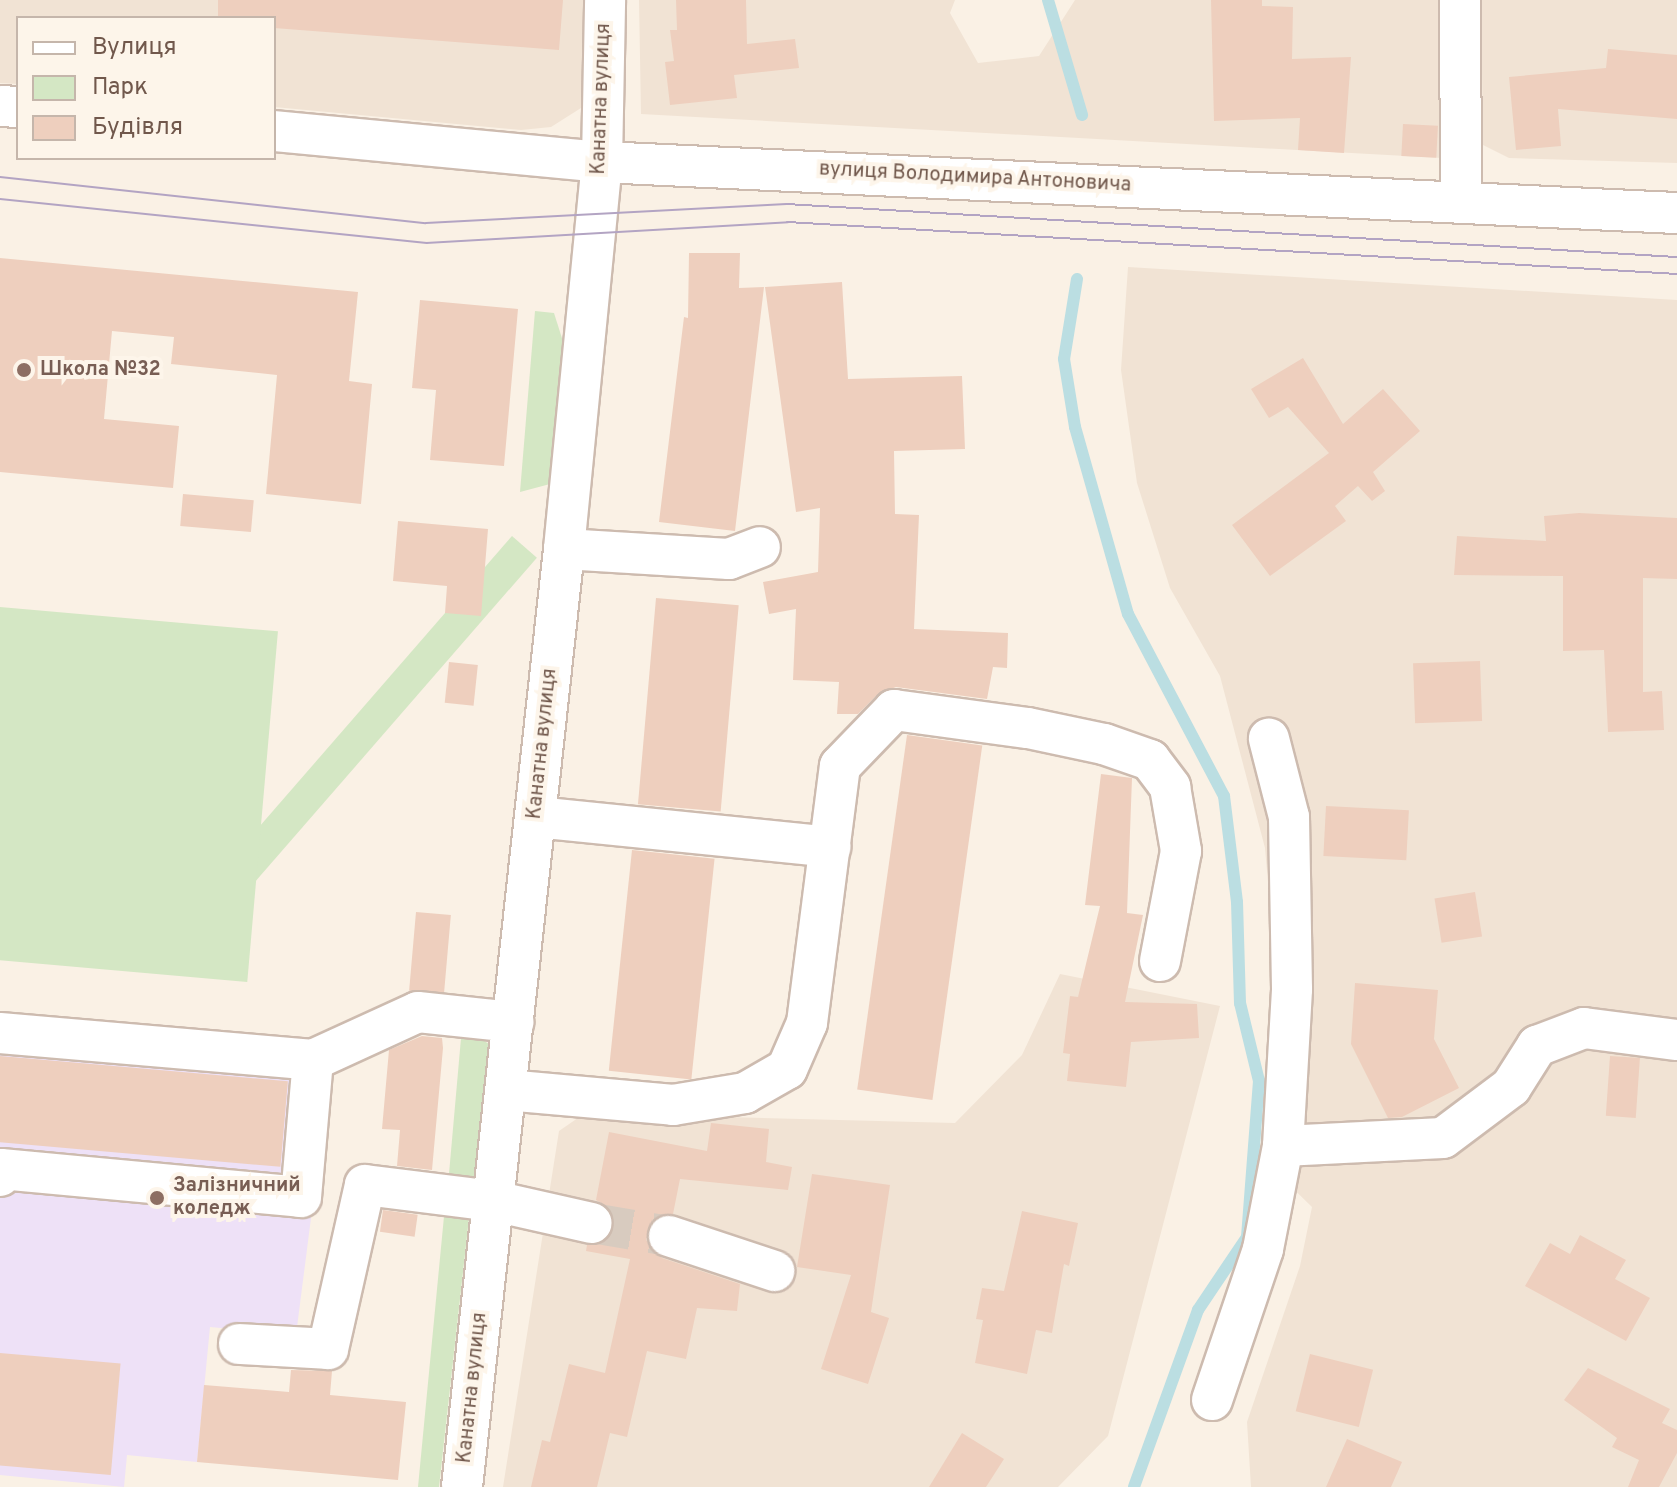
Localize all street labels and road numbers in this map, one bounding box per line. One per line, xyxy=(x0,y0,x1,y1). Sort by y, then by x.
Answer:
street label: Канатна вулиця xyxy=(587,23,617,175)
street label: вулиця Володимира Антоновича xyxy=(818,158,1132,198)
street label: Канатна вулиця xyxy=(523,667,563,821)
street label: Канатна вулиця xyxy=(453,1311,493,1465)

